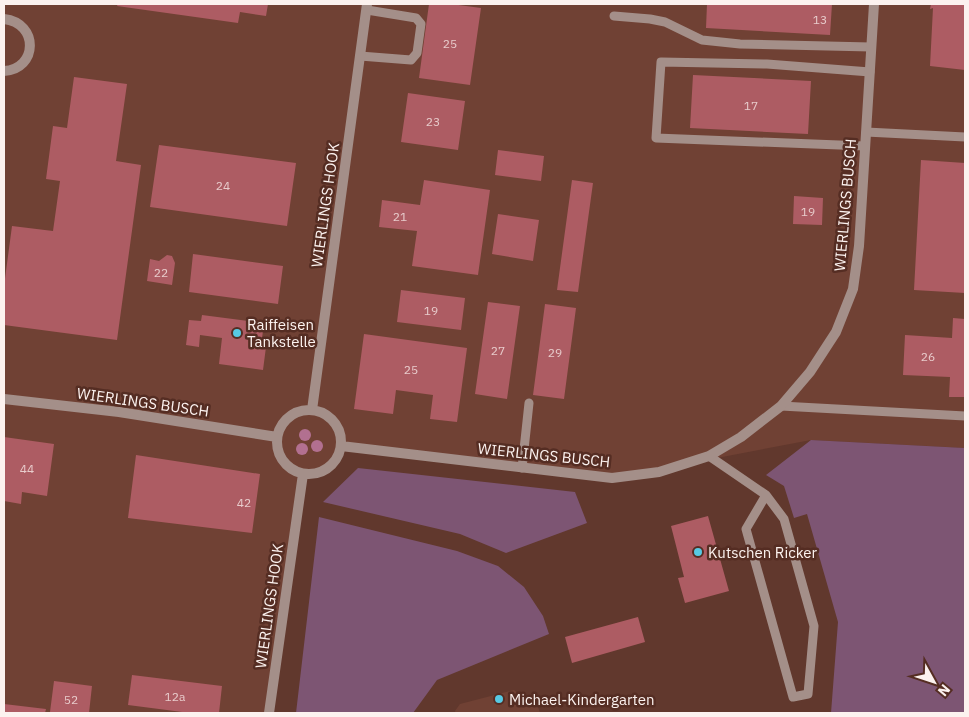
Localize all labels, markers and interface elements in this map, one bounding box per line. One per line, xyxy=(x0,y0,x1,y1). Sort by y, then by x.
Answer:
house number: 13 xyxy=(813,12,827,27)
house number: 25 xyxy=(443,36,457,51)
house number: 17 xyxy=(744,98,758,113)
house number: 23 xyxy=(426,114,440,129)
street label: WIERLINGS BUSCH xyxy=(830,138,860,272)
street label: WIERLINGS HOOK xyxy=(307,141,343,269)
house number: 24 xyxy=(216,178,230,193)
house number: 19 xyxy=(801,204,815,219)
house number: 21 xyxy=(393,209,407,224)
house number: 22 xyxy=(154,265,168,280)
house number: 19 xyxy=(424,303,438,318)
place label: Raiffeisen Tankstelle xyxy=(247,315,316,351)
marker: Raiffeisen Tankstelle xyxy=(231,327,243,339)
house number: 27 xyxy=(491,343,505,358)
house number: 29 xyxy=(548,345,562,360)
house number: 26 xyxy=(921,349,935,364)
house number: 25 xyxy=(404,362,418,377)
street label: WIERLINGS BUSCH xyxy=(76,383,210,421)
street label: WIERLINGS BUSCH xyxy=(477,439,611,471)
house number: 44 xyxy=(20,461,34,476)
house number: 42 xyxy=(237,495,251,510)
street label: WIERLINGS HOOK xyxy=(251,542,287,670)
place label: Kutschen Ricker xyxy=(708,543,818,562)
marker: Kutschen Ricker xyxy=(692,546,704,558)
north arrow xyxy=(909,657,959,707)
text: N xyxy=(934,681,954,700)
house number: 12a xyxy=(165,689,186,704)
place label: Michael-Kindergarten xyxy=(509,690,654,709)
house number: 52 xyxy=(64,692,78,707)
marker: Michael-Kindergarten xyxy=(493,693,505,705)

